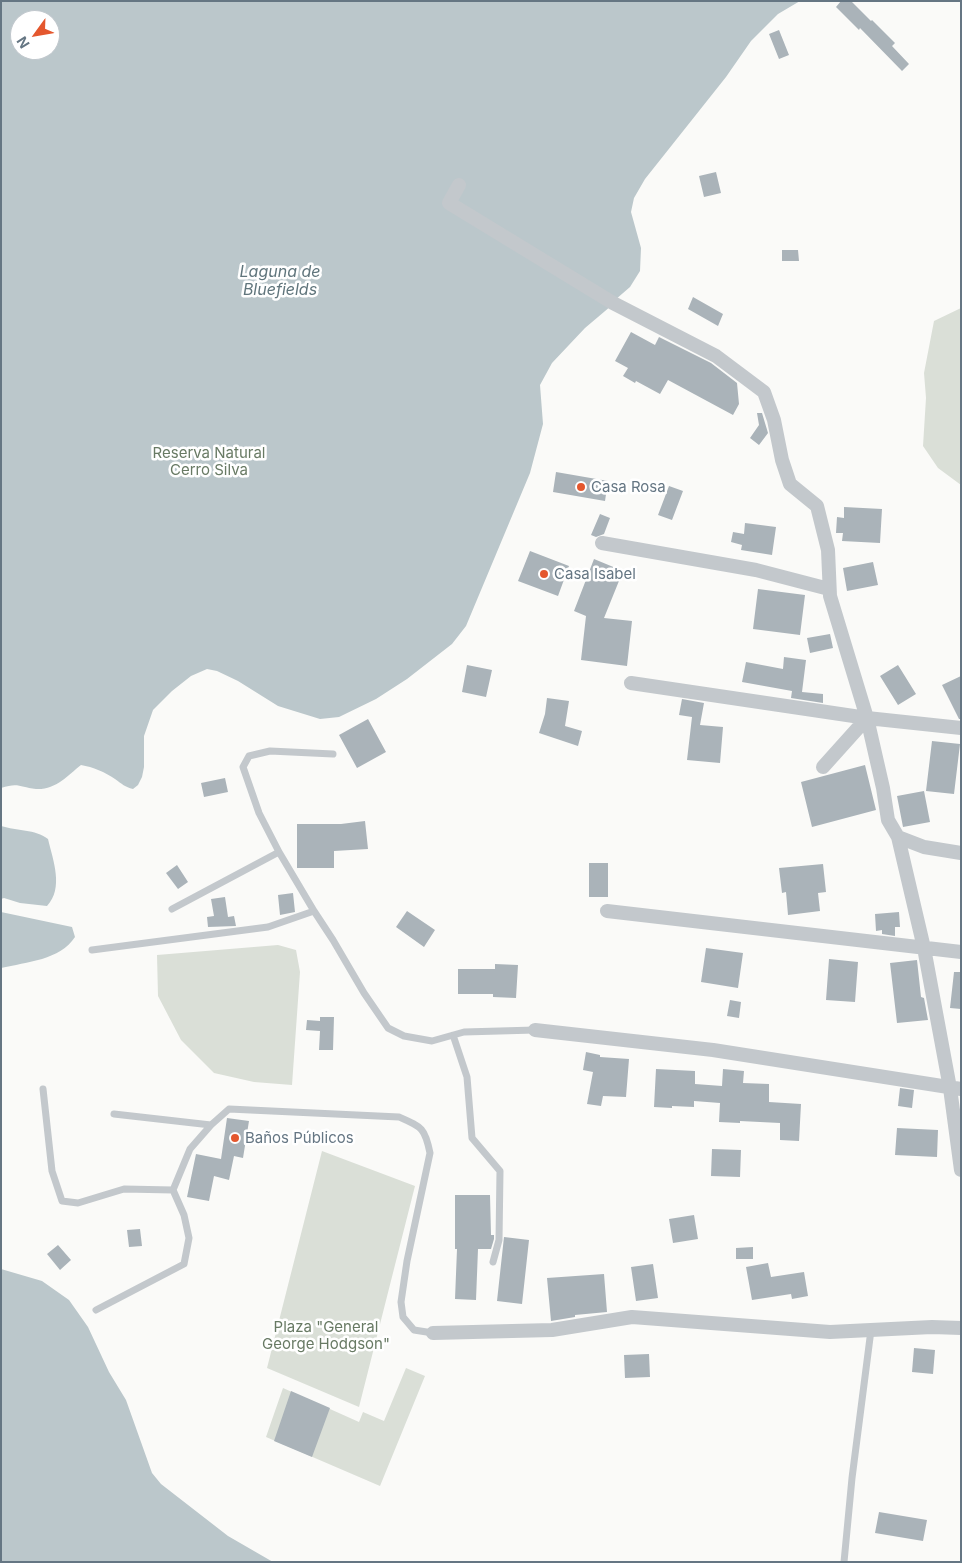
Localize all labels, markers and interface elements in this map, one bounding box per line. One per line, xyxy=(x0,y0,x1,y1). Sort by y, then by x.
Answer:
north arrow xyxy=(10,10,60,60)
text: N xyxy=(13,34,33,52)
water label: Laguna de Bluefields xyxy=(240,262,320,300)
park label: Reserva Natural Cerro Silva xyxy=(153,444,265,479)
place label: Casa Rosa xyxy=(591,478,666,496)
marker: Casa Rosa xyxy=(575,481,587,493)
place label: Casa Isabel xyxy=(554,565,636,583)
marker: Casa Isabel xyxy=(538,568,550,580)
place label: Baños Públicos xyxy=(245,1129,354,1147)
marker: Baños Públicos xyxy=(229,1132,241,1144)
park label: Plaza "General George Hodgson" xyxy=(262,1318,390,1353)

